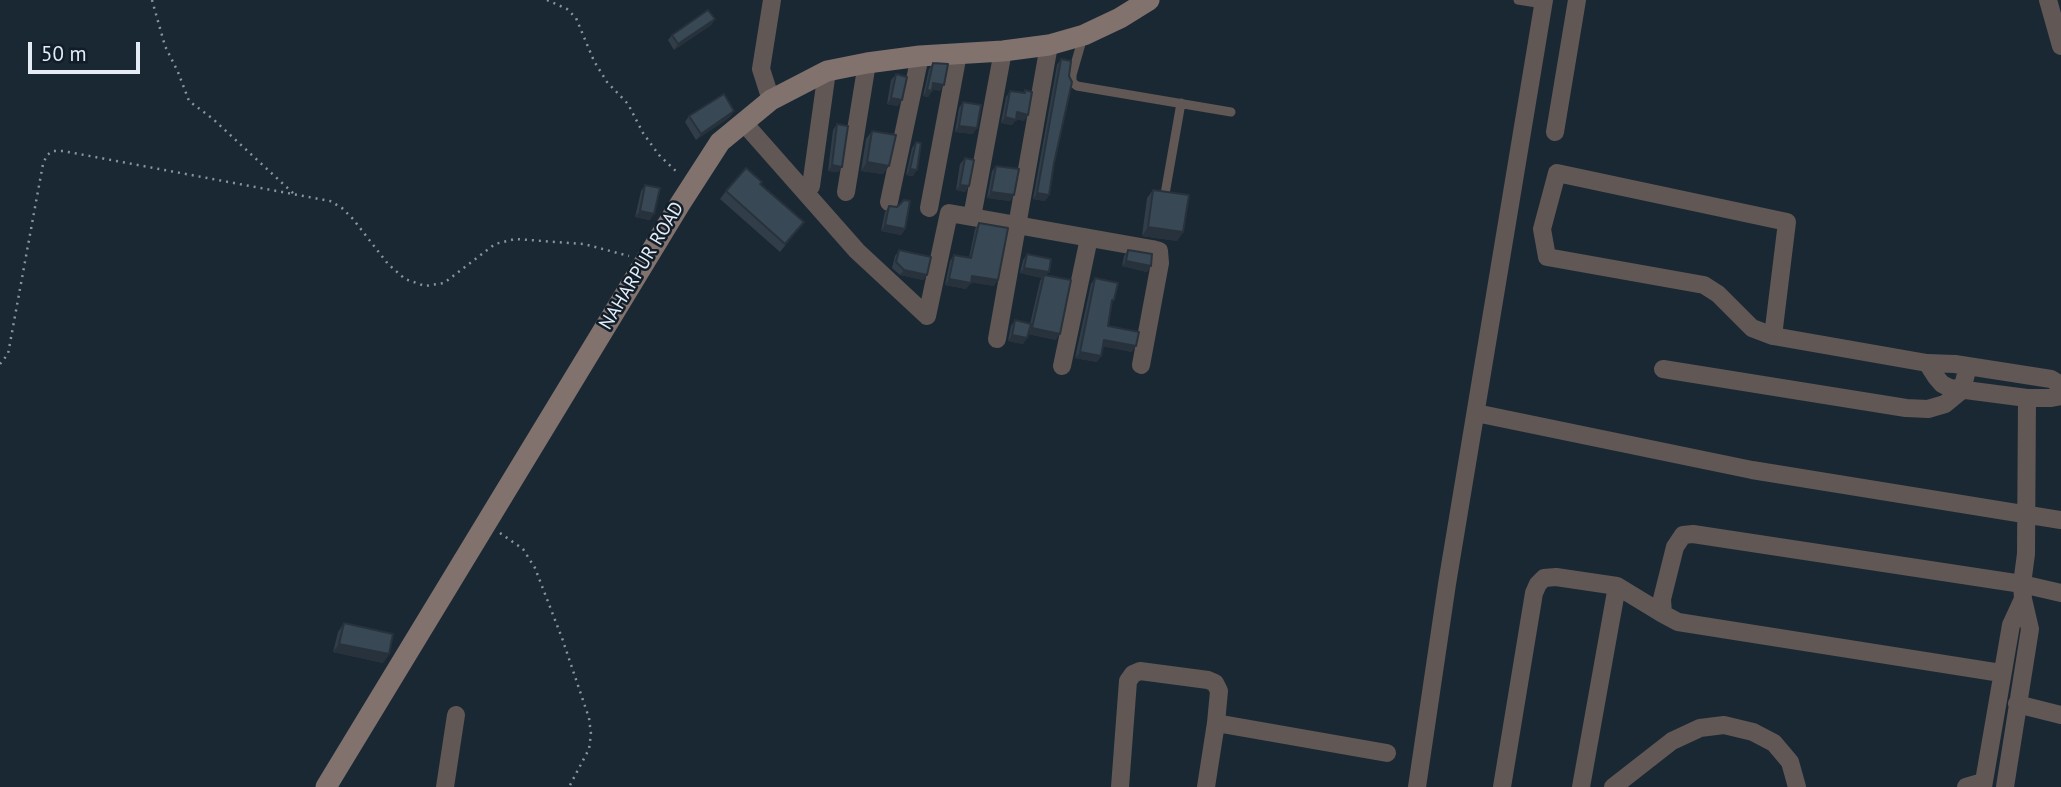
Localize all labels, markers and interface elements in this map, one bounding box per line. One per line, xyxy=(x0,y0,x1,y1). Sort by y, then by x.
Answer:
scale bar xyxy=(32,28,144,72)
text: 50 m xyxy=(41,40,87,67)
street label: NAHARPUR ROAD xyxy=(595,198,689,334)

